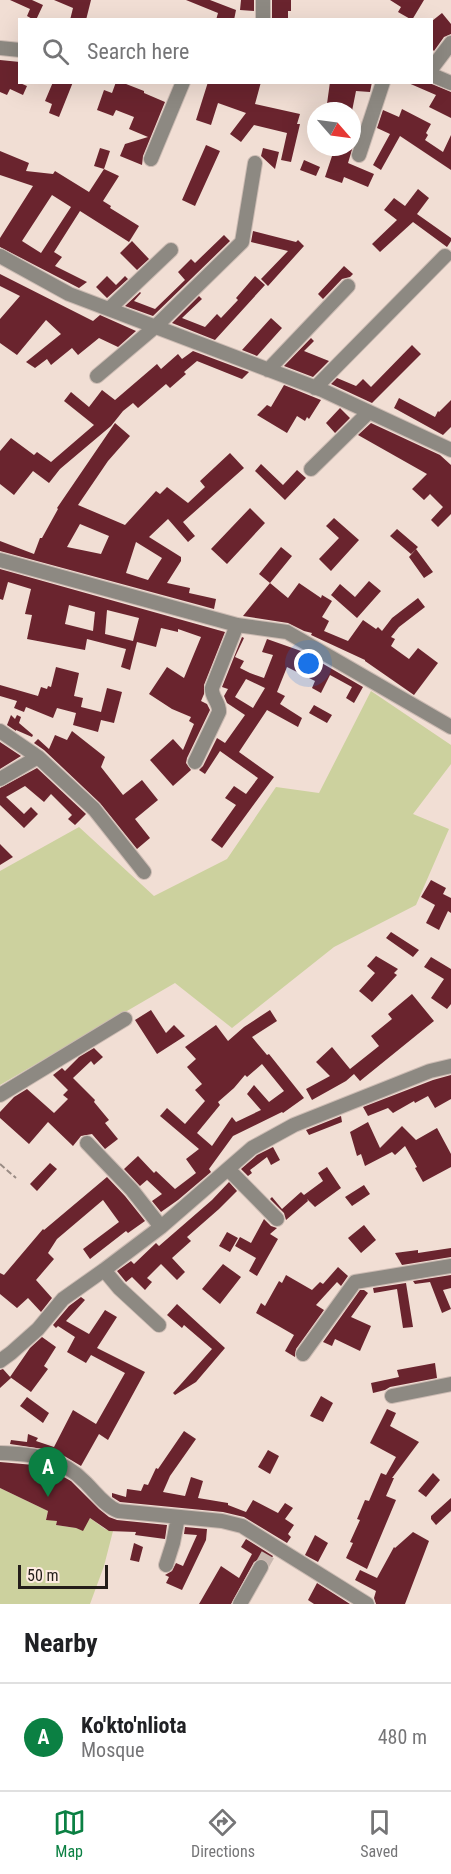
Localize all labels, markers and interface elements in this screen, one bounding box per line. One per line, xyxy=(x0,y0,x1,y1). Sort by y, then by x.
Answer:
search box xyxy=(18,18,433,84)
icon: search xyxy=(39,35,72,68)
text: Search here xyxy=(87,39,189,64)
north arrow xyxy=(307,102,361,156)
your location xyxy=(294,649,323,678)
pin: A xyxy=(28,1448,68,1497)
scale bar xyxy=(18,1562,108,1590)
text: 50 m xyxy=(27,1566,59,1585)
text: Nearby xyxy=(24,1628,98,1658)
text: Ko'kto'nliota xyxy=(81,1713,187,1738)
text: A xyxy=(38,1725,49,1749)
text: 480 m xyxy=(378,1725,427,1749)
text: Mosque xyxy=(81,1738,144,1762)
tab: Map xyxy=(53,1806,86,1861)
tab: Directions xyxy=(191,1806,255,1861)
tab: Saved xyxy=(360,1806,398,1861)

